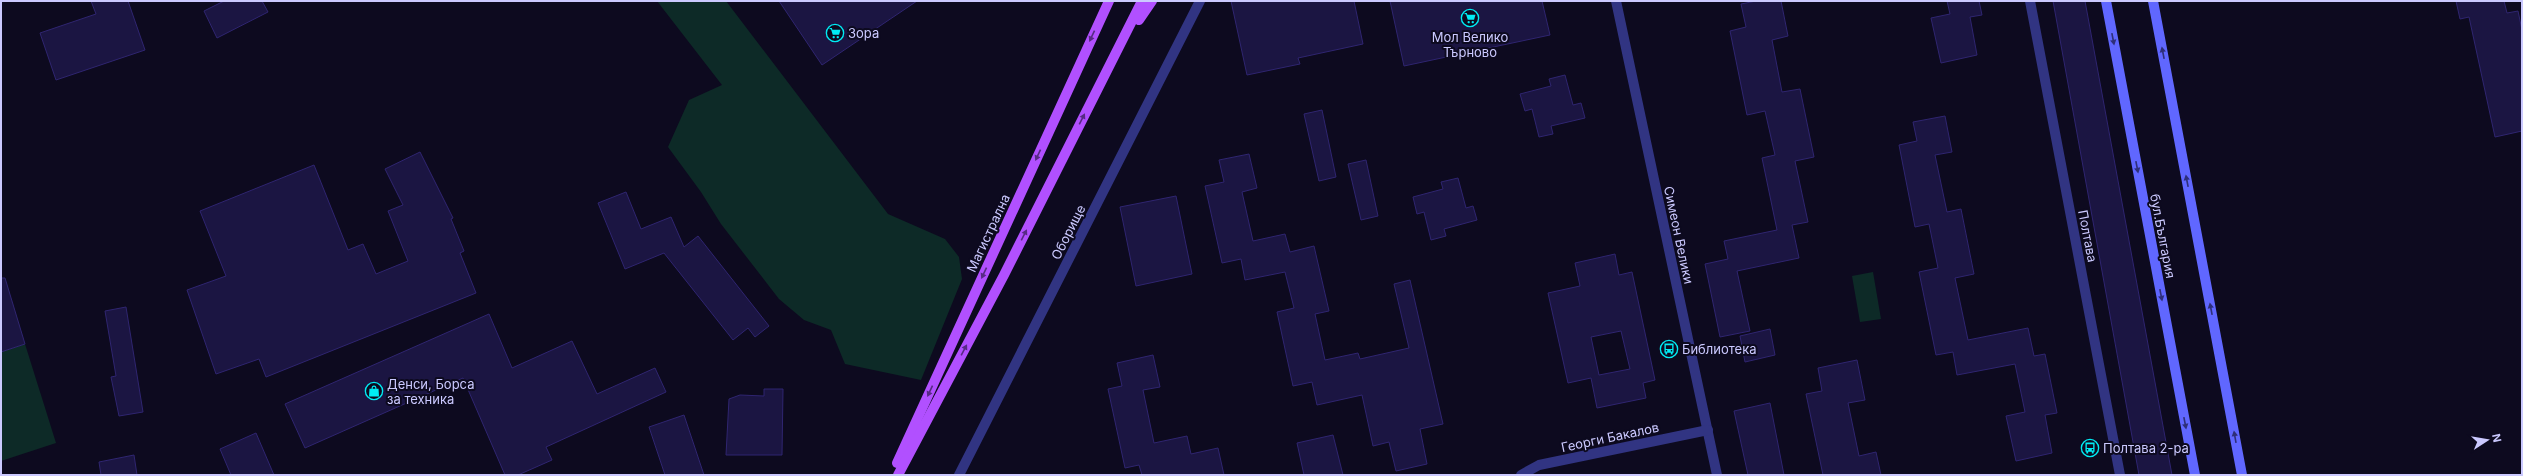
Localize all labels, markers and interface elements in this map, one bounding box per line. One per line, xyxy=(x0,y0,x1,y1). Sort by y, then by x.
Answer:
supermarket icon: Мол Велико Търново xyxy=(1460,8,1480,28)
supermarket icon: Зора xyxy=(825,23,845,43)
place label: Зора xyxy=(848,25,879,41)
place label: Мол Велико Търново xyxy=(1432,29,1508,60)
one-way arrow xyxy=(1089,31,1095,43)
one-way arrow xyxy=(2111,33,2117,45)
one-way arrow xyxy=(2159,47,2165,59)
one-way arrow xyxy=(1079,113,1085,124)
one-way arrow xyxy=(1035,149,1041,160)
one-way arrow xyxy=(2135,161,2141,173)
one-way arrow xyxy=(2183,175,2189,187)
street label: Симеон Велики xyxy=(1661,184,1697,286)
street label: Магистрална xyxy=(963,191,1013,275)
street label: бул.България xyxy=(2147,192,2179,280)
street label: Оборище xyxy=(1047,202,1089,262)
street label: Полтава xyxy=(2075,208,2101,264)
one-way arrow xyxy=(1021,229,1027,241)
one-way arrow xyxy=(981,267,987,278)
one-way arrow xyxy=(2159,289,2165,301)
one-way arrow xyxy=(2208,303,2214,315)
bus stop icon: Библиотека xyxy=(1659,339,1679,359)
place label: Библиотека xyxy=(1682,341,1757,357)
one-way arrow xyxy=(960,344,967,356)
place label: Денси, Борса за техника xyxy=(387,376,474,407)
shop icon: Денси, Борса за техника xyxy=(364,381,384,401)
one-way arrow xyxy=(927,385,933,397)
one-way arrow xyxy=(2183,416,2189,429)
street label: Георги Бакалов xyxy=(1560,419,1660,455)
north arrow xyxy=(2467,420,2507,460)
one-way arrow xyxy=(2231,431,2237,443)
text: N xyxy=(2489,432,2505,443)
bus stop icon: Полтава 2-ра xyxy=(2080,438,2100,458)
place label: Полтава 2-ра xyxy=(2103,440,2189,456)

